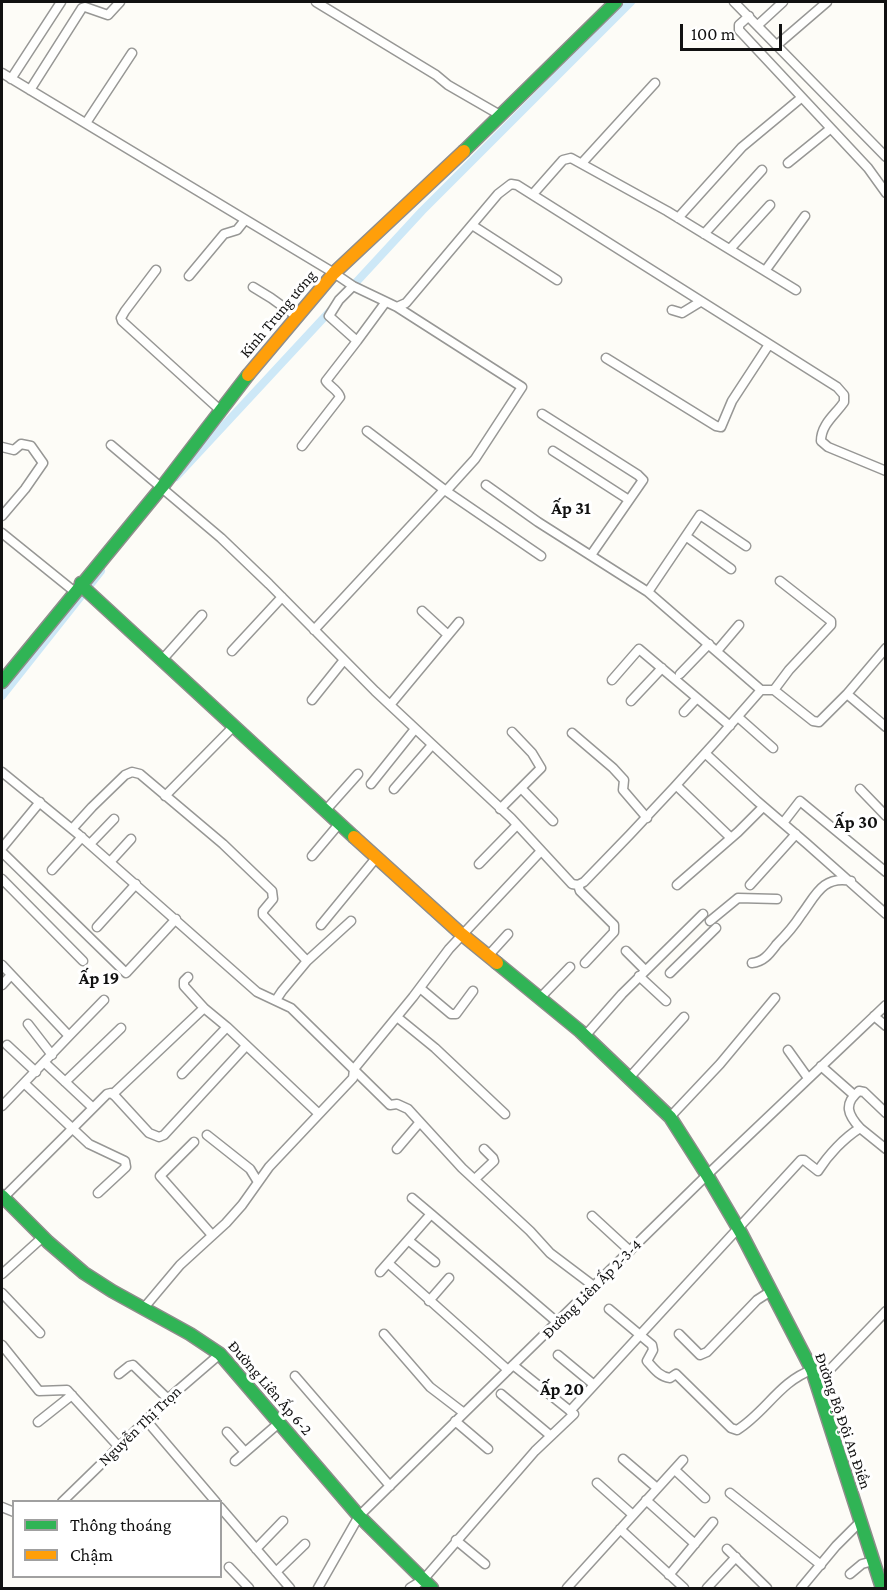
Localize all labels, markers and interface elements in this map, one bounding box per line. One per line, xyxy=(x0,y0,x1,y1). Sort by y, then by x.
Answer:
scale bar xyxy=(683,12,785,50)
text: 100 m xyxy=(691,24,735,44)
street label: Kinh Trung ương xyxy=(236,266,320,362)
district label: Ấp 31 xyxy=(551,497,591,519)
district label: Ấp 30 xyxy=(834,811,878,833)
district label: Ấp 19 xyxy=(79,967,119,989)
street label: Đường Liên Ấp 2-3-4 xyxy=(538,1235,646,1343)
street label: Đường Liên Ấp 6-2 xyxy=(224,1337,316,1439)
street label: Đường Bộ Đội An Điền xyxy=(811,1350,875,1492)
district label: Ấp 20 xyxy=(540,1378,584,1400)
street label: Nguyễn Thị Trọn xyxy=(95,1382,185,1470)
legend xyxy=(12,1500,222,1578)
text: Thông thoáng xyxy=(70,1515,171,1535)
text: Chậm xyxy=(70,1545,113,1565)

